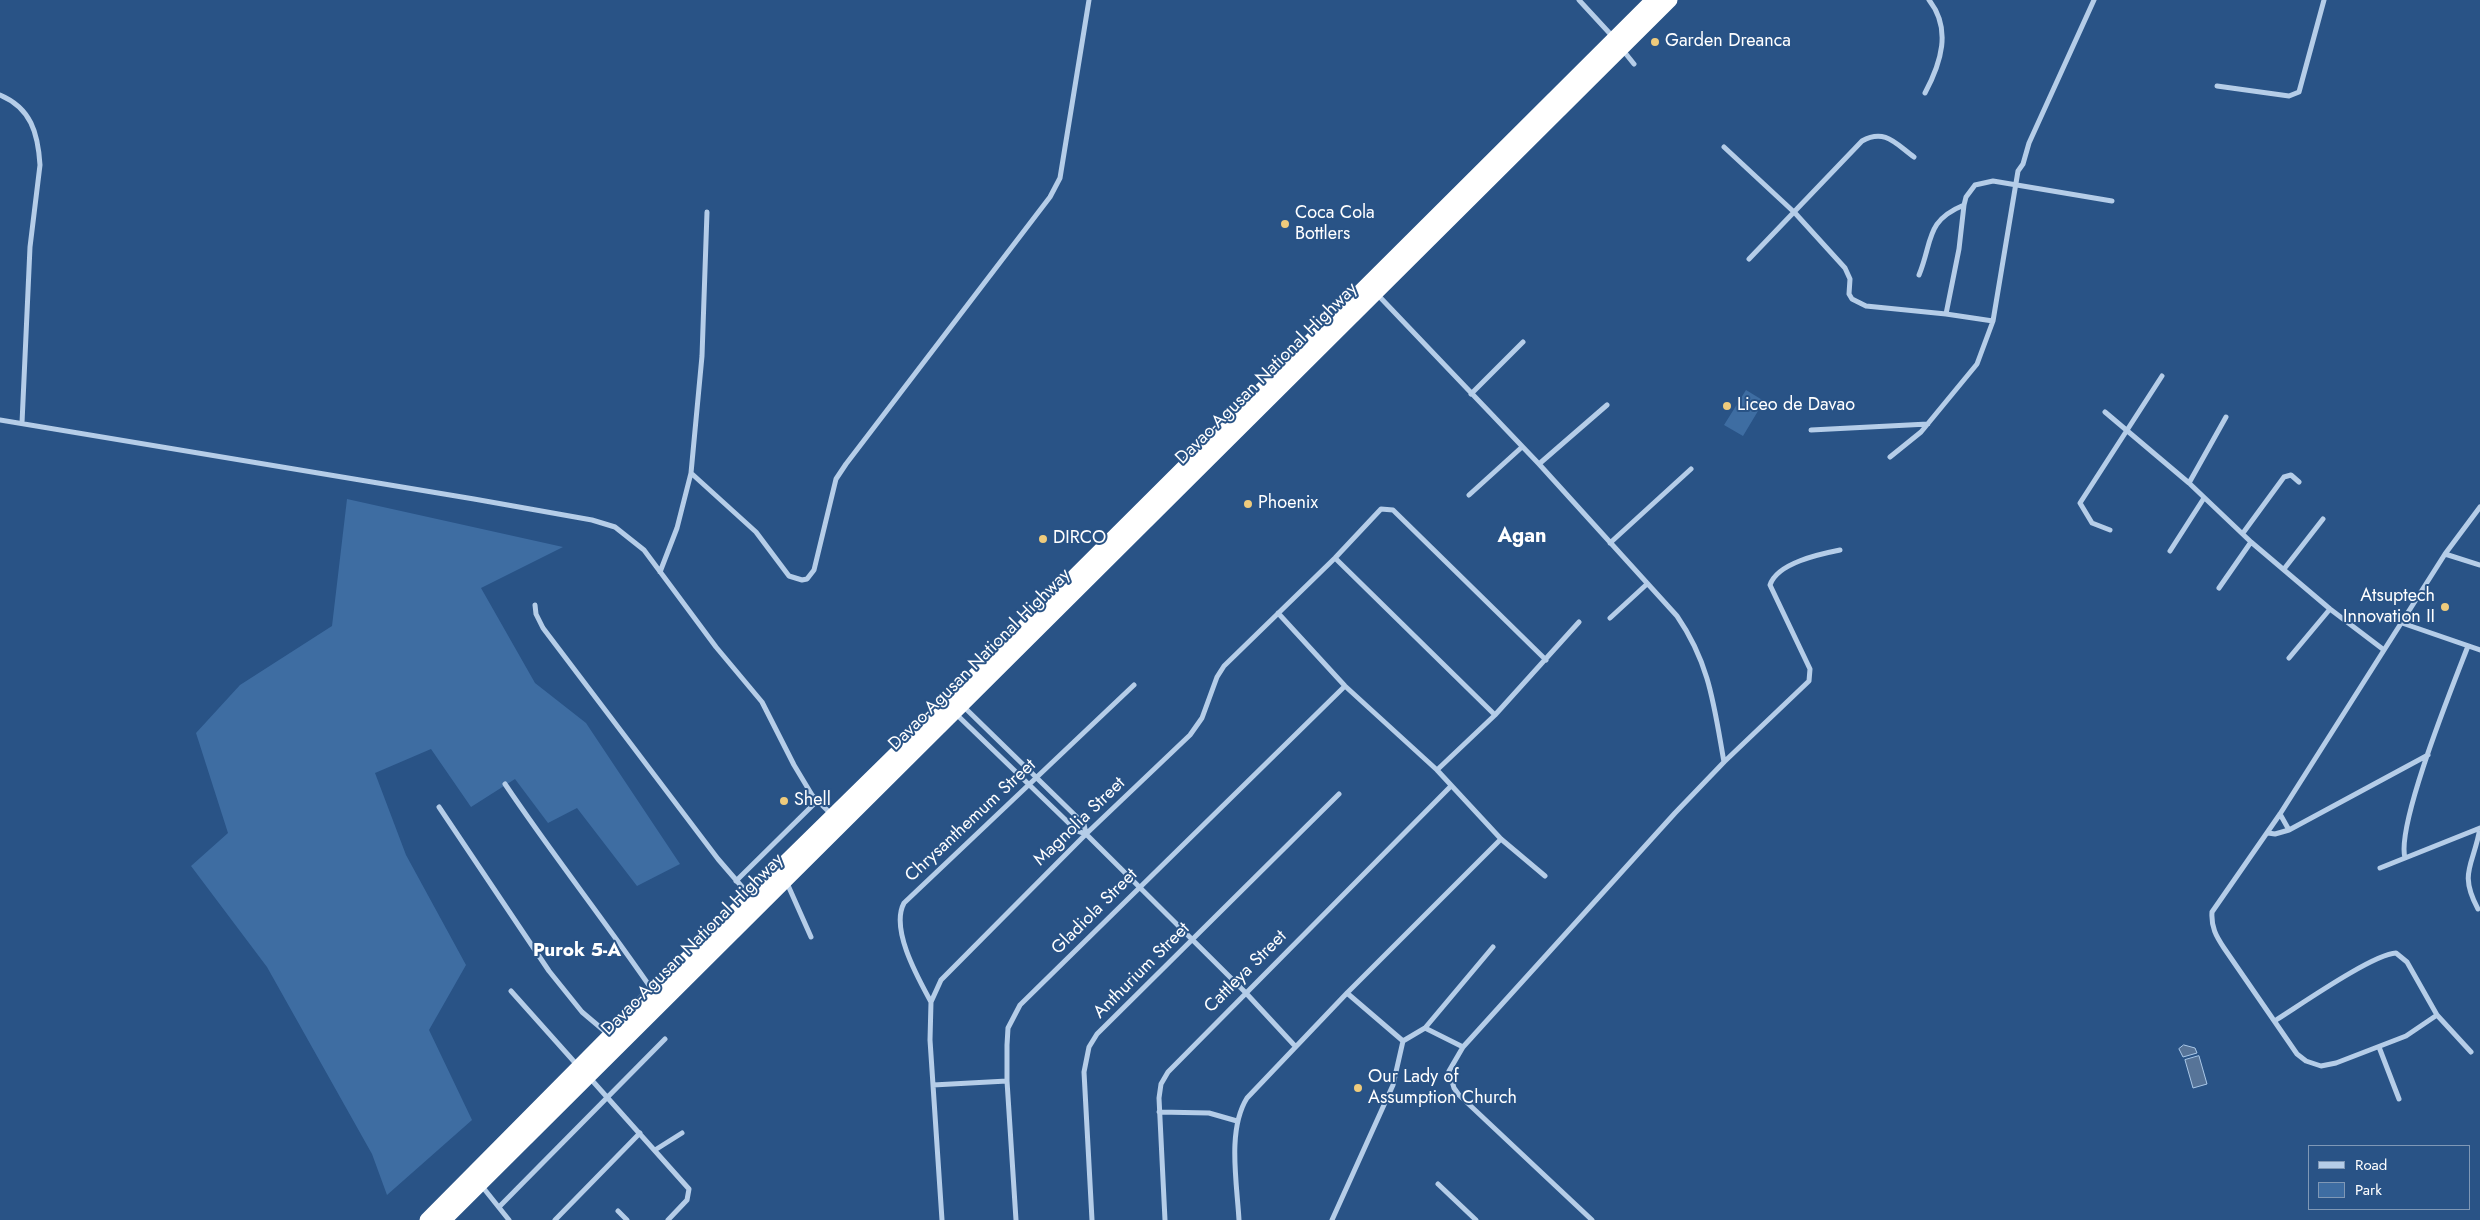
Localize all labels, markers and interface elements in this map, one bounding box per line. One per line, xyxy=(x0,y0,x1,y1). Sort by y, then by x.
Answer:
place label: Garden Dreanca xyxy=(1665,31,1791,53)
marker: Garden Dreanca xyxy=(1649,36,1661,48)
place label: Coca Cola Bottlers xyxy=(1295,203,1375,245)
marker: Coca Cola Bottlers xyxy=(1279,218,1291,230)
street label: Davao-Agusan National Highway xyxy=(1172,279,1362,469)
place label: Liceo de Davao xyxy=(1737,395,1855,417)
marker: Liceo de Davao xyxy=(1721,400,1733,412)
place label: Phoenix xyxy=(1258,493,1318,515)
marker: Phoenix xyxy=(1242,498,1254,510)
district label: Agan xyxy=(1497,525,1547,549)
place label: DIRCO xyxy=(1053,528,1106,550)
marker: DIRCO xyxy=(1037,533,1049,545)
street label: Davao-Agusan National Highway xyxy=(885,565,1075,755)
place label: Atsuptech Innovation II xyxy=(2343,586,2435,628)
marker: Atsuptech Innovation II xyxy=(2439,601,2451,613)
street label: Chrysanthemum Street xyxy=(901,755,1041,887)
street label: Magnolia Street xyxy=(1030,773,1130,871)
place label: Shell xyxy=(794,790,831,812)
marker: Shell xyxy=(778,795,790,807)
street label: Davao-Agusan National Highway xyxy=(598,850,788,1040)
street label: Gladiola Street xyxy=(1048,865,1142,959)
street label: Anthurium Street xyxy=(1089,918,1195,1024)
street label: Cattleya Street xyxy=(1200,926,1292,1018)
district label: Purok 5-A xyxy=(533,940,621,962)
place label: Our Lady of Assumption Church xyxy=(1368,1067,1517,1110)
marker: Our Lady of Assumption Church xyxy=(1352,1082,1364,1094)
legend xyxy=(2308,1145,2470,1210)
text: Road xyxy=(2355,1154,2387,1176)
text: Park xyxy=(2355,1179,2382,1201)

